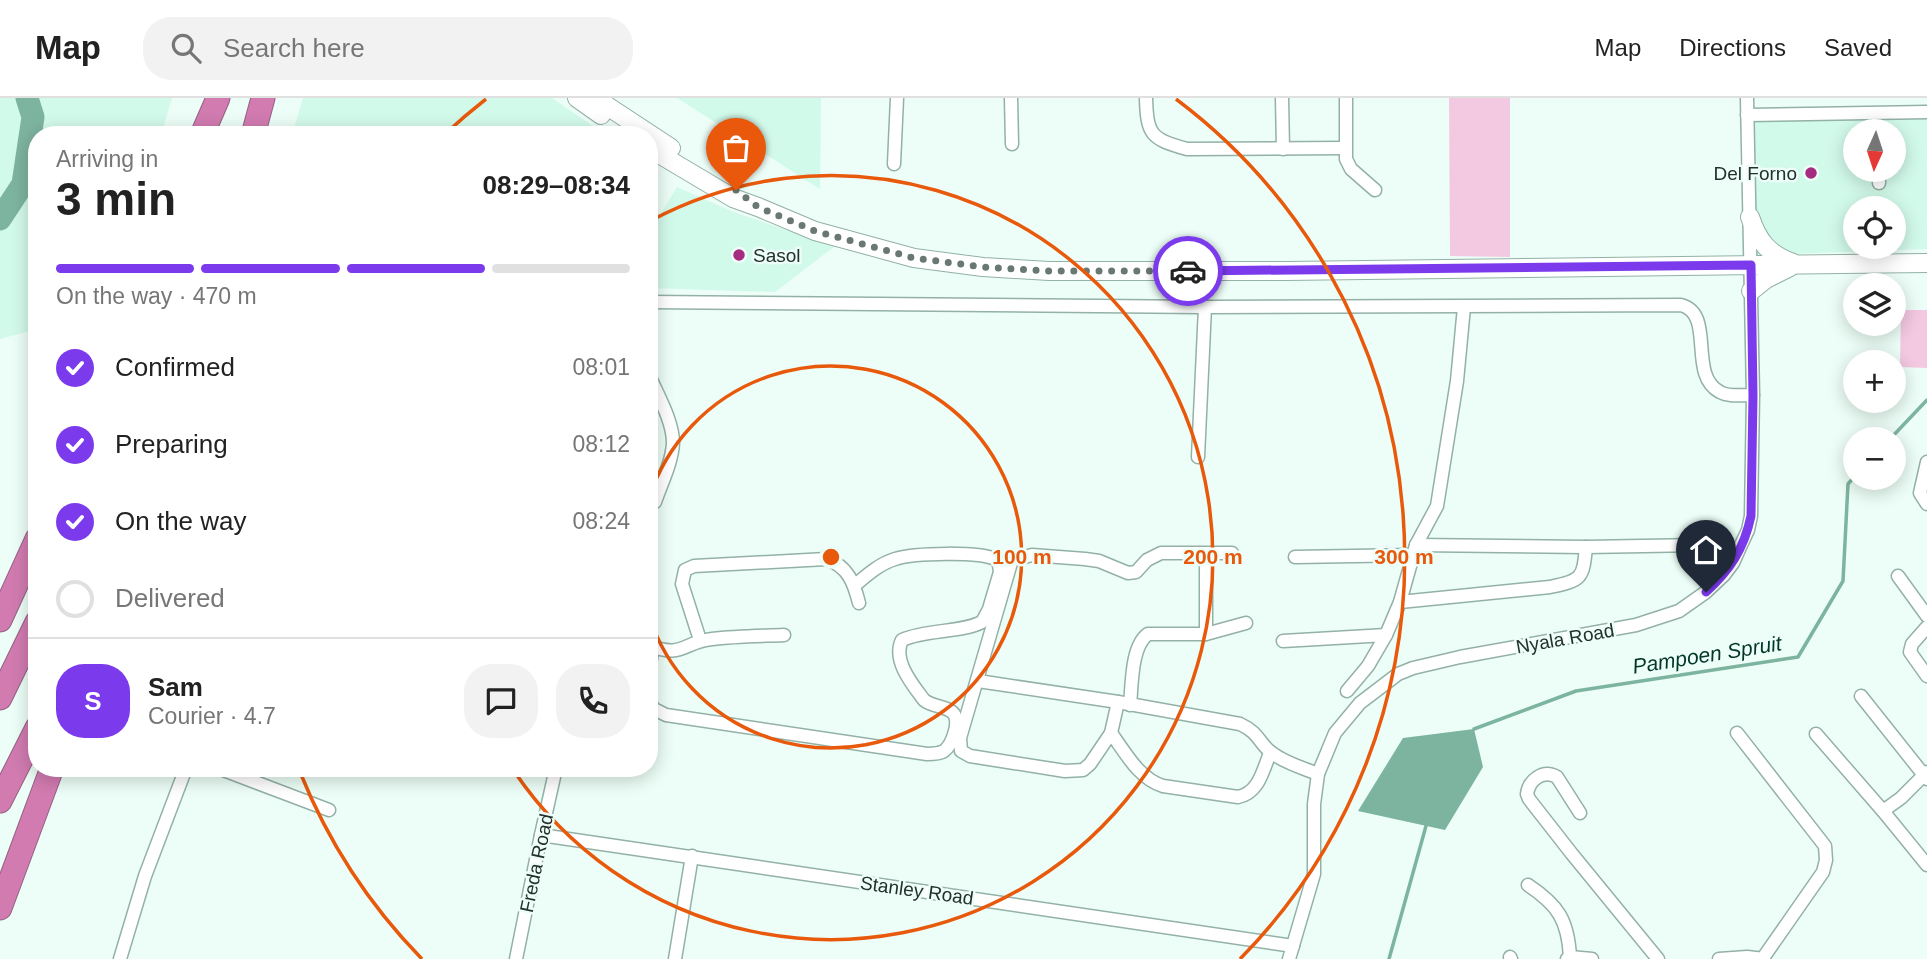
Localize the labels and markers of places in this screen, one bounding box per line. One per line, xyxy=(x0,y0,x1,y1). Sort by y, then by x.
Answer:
pin xyxy=(706,118,766,190)
place label: Del Forno xyxy=(1714,163,1797,184)
marker: Del Forno xyxy=(1803,165,1819,181)
place label: Sasol xyxy=(753,245,801,266)
marker: Sasol xyxy=(731,247,747,263)
pin xyxy=(1676,520,1736,592)
centre of rings xyxy=(819,545,843,569)

